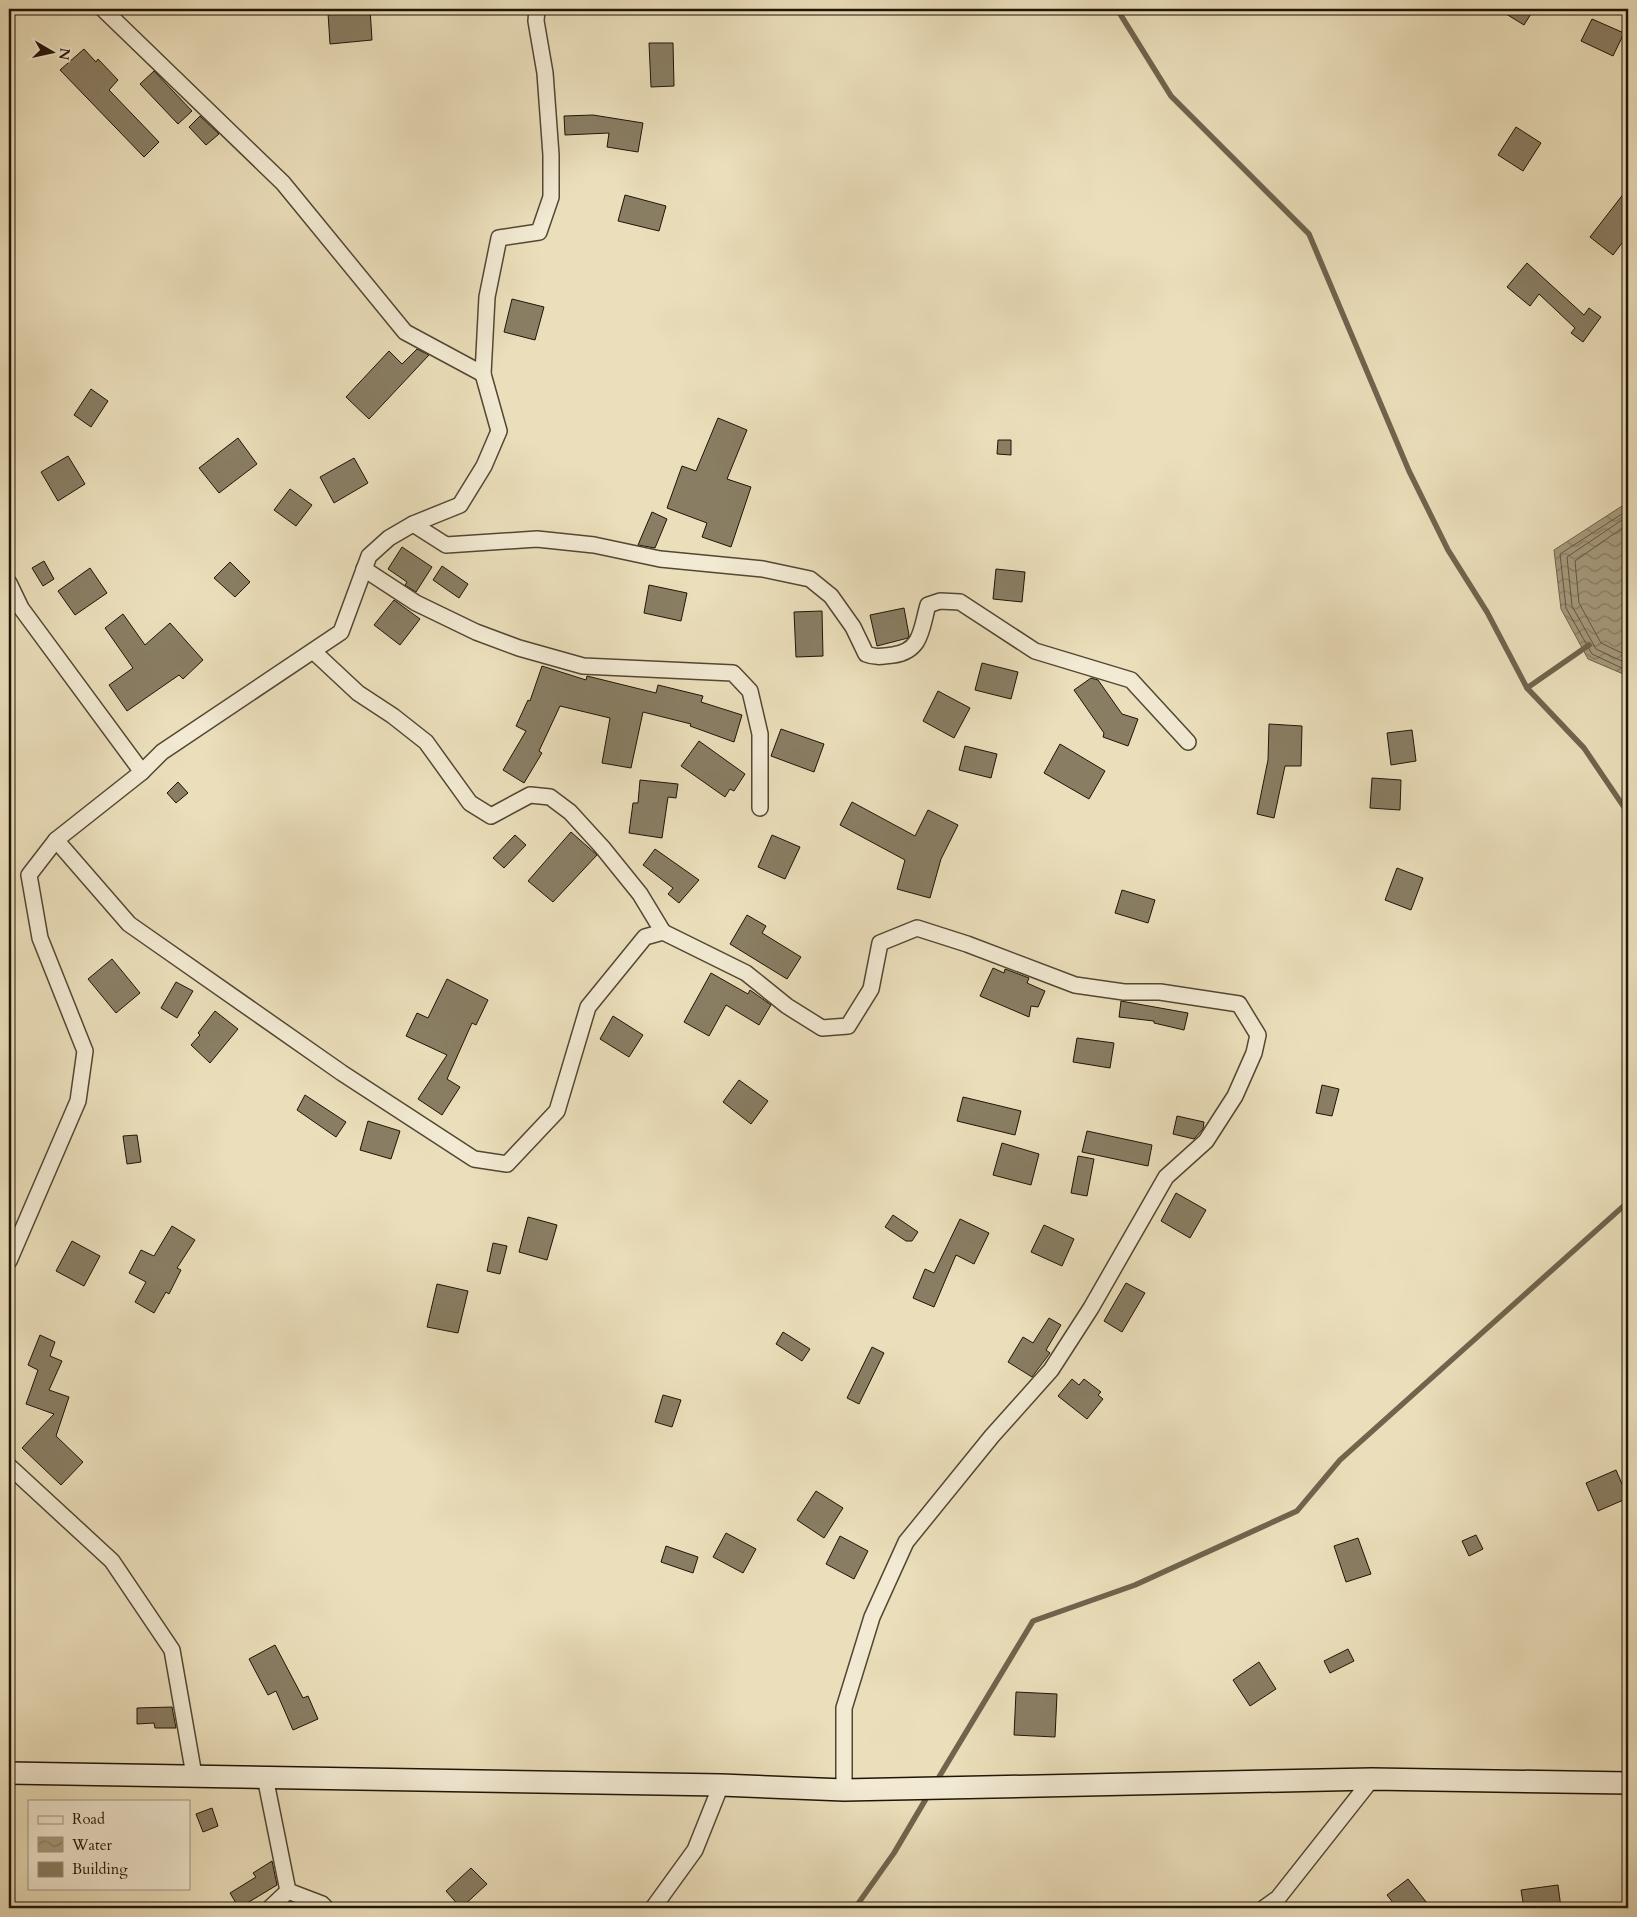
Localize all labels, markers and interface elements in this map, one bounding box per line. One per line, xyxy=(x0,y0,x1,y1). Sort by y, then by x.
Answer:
north arrow xyxy=(28,28,78,78)
text: N xyxy=(54,46,75,61)
legend xyxy=(28,1800,190,1890)
text: Road xyxy=(72,1809,105,1829)
text: Water xyxy=(71,1835,113,1855)
text: Building xyxy=(72,1859,128,1879)

